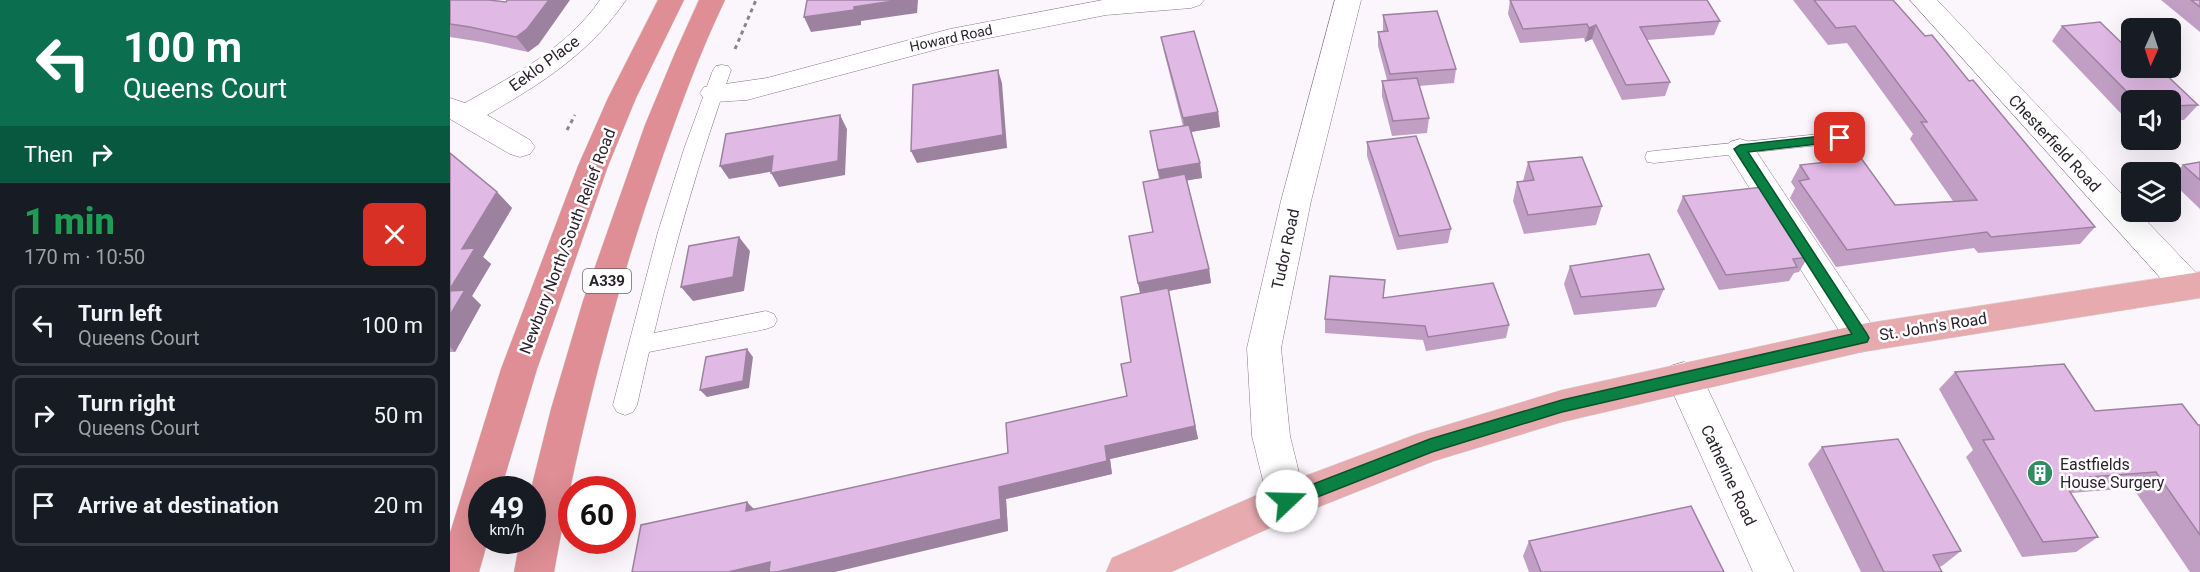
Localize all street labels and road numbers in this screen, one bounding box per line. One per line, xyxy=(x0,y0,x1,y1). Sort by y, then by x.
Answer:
street label: Howard Road xyxy=(908,21,994,55)
street label: Eeklo Place xyxy=(506,32,583,95)
street label: Chesterfield Road xyxy=(2005,91,2105,196)
street label: Newbury North/South Relief Road xyxy=(516,126,619,357)
street label: Tudor Road xyxy=(1268,207,1303,291)
road number: A339 xyxy=(583,269,631,293)
street label: St. John's Road xyxy=(1878,309,1988,344)
street label: Catherine Road xyxy=(1697,422,1760,529)

